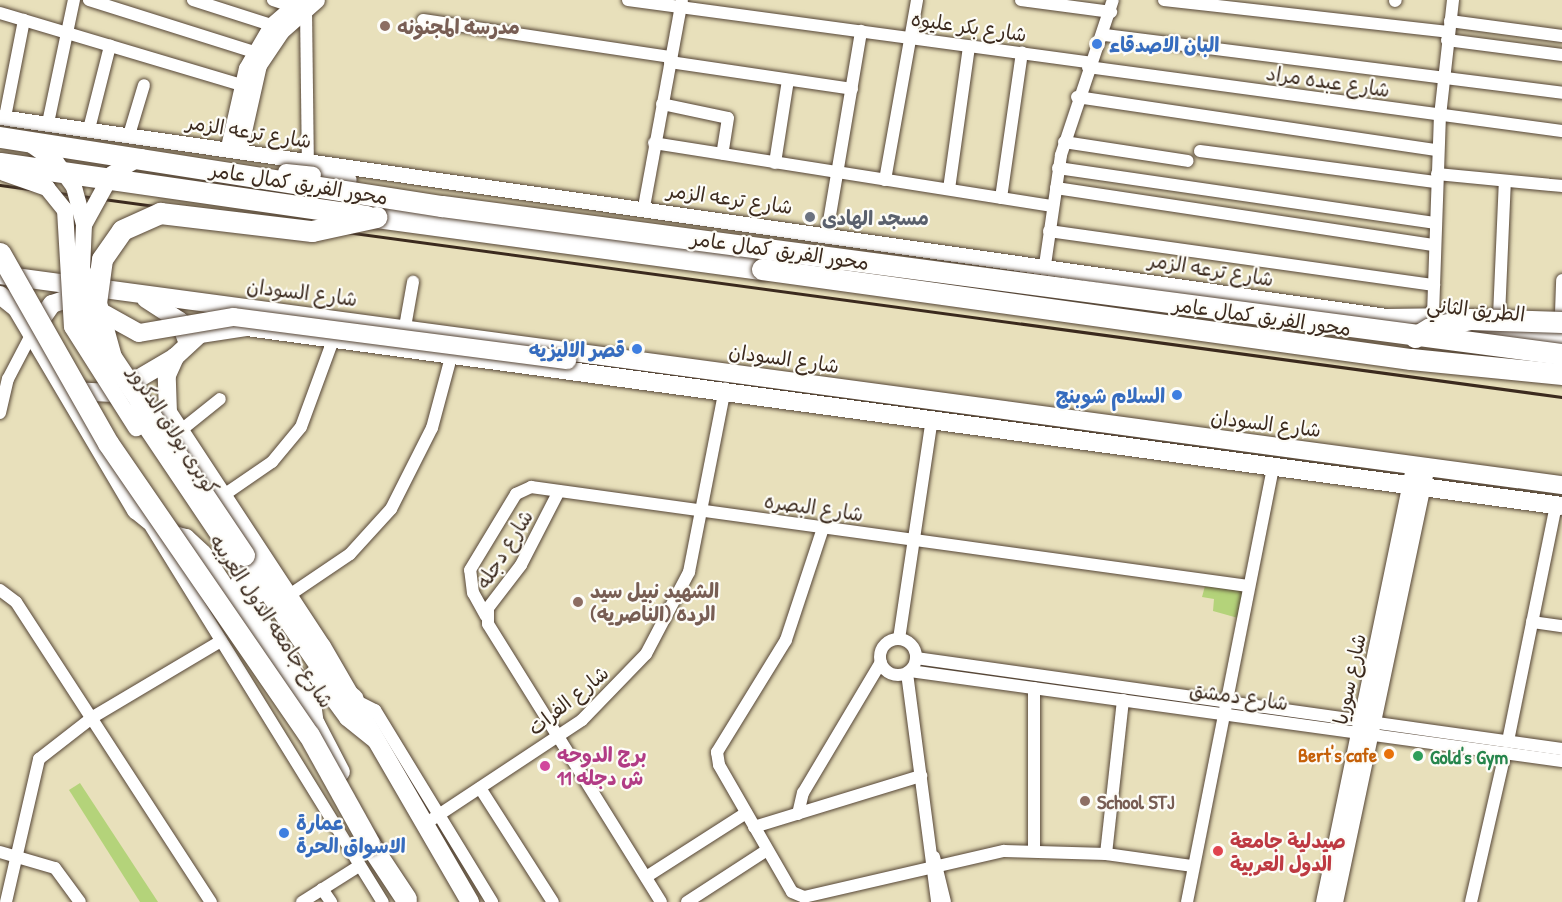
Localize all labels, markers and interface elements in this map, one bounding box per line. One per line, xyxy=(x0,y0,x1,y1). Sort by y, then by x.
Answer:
street label: شارع بكر عليوه xyxy=(910,6,1028,46)
place label: مدرسه المجنونه xyxy=(397,14,520,38)
marker: مدرسه المجنونه xyxy=(378,19,392,33)
place label: البان الاصدقاء xyxy=(1109,32,1219,56)
marker: البان الاصدقاء xyxy=(1090,37,1104,51)
street label: شارع عبده مراد xyxy=(1265,60,1391,102)
street label: شارع ترعه الزمر xyxy=(185,109,313,153)
street label: محور الفريق كمال عامر xyxy=(208,157,390,209)
street label: شارع ترعه الزمر xyxy=(666,177,794,219)
place label: مسجد الهادى xyxy=(822,205,929,229)
marker: مسجد الهادى xyxy=(803,210,817,224)
street label: محور الفريق كمال عامر xyxy=(689,226,871,274)
street label: شارع ترعه الزمر xyxy=(1147,247,1275,291)
street label: شارع السودان xyxy=(245,273,359,311)
street label: محور الفريق كمال عامر xyxy=(1171,292,1353,340)
street label: الطريق الثاني xyxy=(1426,292,1526,326)
place label: قصر الاليزيه xyxy=(529,337,625,361)
street label: شارع السودان xyxy=(727,338,841,378)
marker: قصر الاليزيه xyxy=(630,342,644,356)
street label: كوبرى بولاق الدكرور xyxy=(123,361,225,499)
place label: السلام شوبنج xyxy=(1056,383,1165,407)
marker: السلام شوبنج xyxy=(1170,388,1184,402)
street label: شارع السودان xyxy=(1209,404,1323,442)
street label: شارع البصره xyxy=(763,488,865,526)
street label: شارع دجله xyxy=(470,505,538,593)
street label: شارع جامعه الدول العربيه xyxy=(205,530,339,712)
place label: الشهيد نبيل سيد الرده (الناصريه) xyxy=(590,578,719,625)
marker: الشهيد نبيل سيد الرده (الناصريه) xyxy=(571,595,585,609)
street label: شارع سوريا xyxy=(1328,631,1370,727)
street label: شارع الفرات xyxy=(523,660,613,740)
street label: شارع دمشق xyxy=(1188,677,1290,715)
place label: برج الدوحه 11 ش دجله xyxy=(557,742,647,789)
place label: Bert's cafe xyxy=(1298,742,1377,766)
place label: Gold's Gym xyxy=(1430,744,1508,768)
marker: Bert's cafe xyxy=(1382,747,1396,761)
marker: Gold's Gym xyxy=(1411,749,1425,763)
marker: برج الدوحه 11 ش دجله xyxy=(538,759,552,773)
place label: School STJ xyxy=(1097,789,1174,813)
marker: School STJ xyxy=(1078,794,1092,808)
place label: عمارة الاسواق الحرة xyxy=(296,810,406,857)
marker: عمارة الاسواق الحرة xyxy=(277,826,291,840)
place label: صيدلية جامعة الدول العربية xyxy=(1230,828,1346,875)
marker: صيدلية جامعة الدول العربية xyxy=(1211,844,1225,858)

